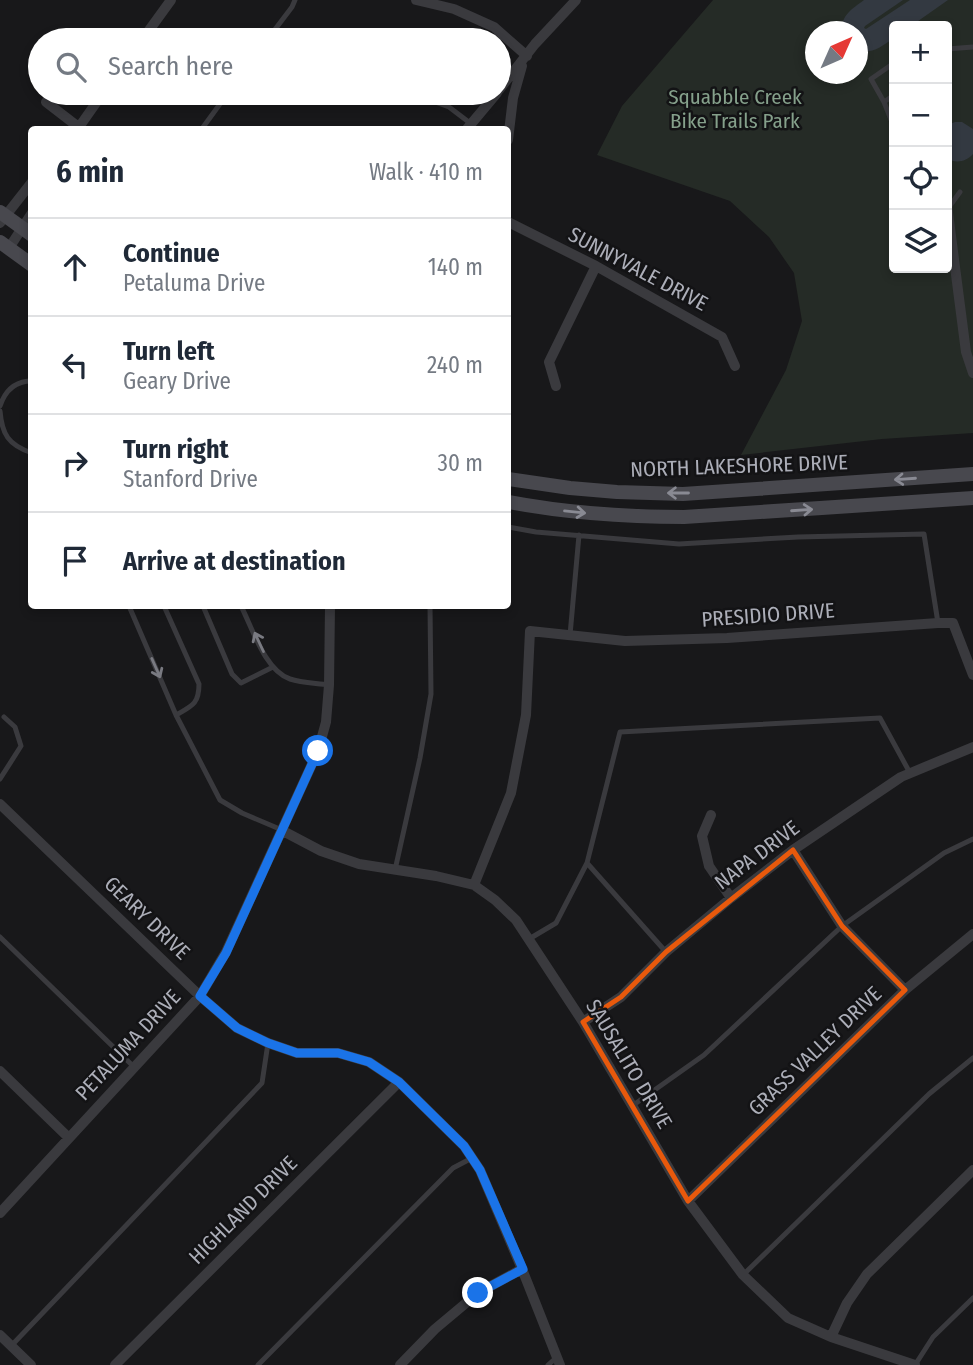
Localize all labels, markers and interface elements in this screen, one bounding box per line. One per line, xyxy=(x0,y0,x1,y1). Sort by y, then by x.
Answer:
north arrow xyxy=(805,21,868,84)
map controls xyxy=(889,21,952,273)
button: + xyxy=(889,21,952,84)
search box xyxy=(28,28,511,105)
icon: search xyxy=(52,48,90,86)
text: Search here xyxy=(108,51,233,82)
park label: Squabble Creek Bike Trails Park xyxy=(668,84,802,134)
button: − xyxy=(889,84,952,147)
button: locate xyxy=(889,147,952,210)
text: 6 min xyxy=(56,154,124,190)
text: Walk · 410 m xyxy=(369,158,483,186)
button: layers xyxy=(889,210,952,273)
street label: SUNNYVALE DRIVE xyxy=(564,221,712,317)
text: Continue xyxy=(123,238,220,269)
icon: ahead xyxy=(56,248,94,286)
text: 140 m xyxy=(428,253,483,281)
text: Petaluma Drive xyxy=(123,269,265,297)
text: Turn left xyxy=(123,336,215,367)
icon: left xyxy=(56,346,94,384)
text: 240 m xyxy=(427,351,483,379)
text: Geary Drive xyxy=(123,367,231,395)
text: Turn right xyxy=(123,434,229,465)
icon: right xyxy=(56,444,94,482)
text: 30 m xyxy=(438,449,483,477)
street label: NORTH LAKESHORE DRIVE xyxy=(630,449,848,483)
text: Stanford Drive xyxy=(123,465,258,493)
one-way arrow xyxy=(894,473,917,486)
one-way arrow xyxy=(667,487,690,500)
one-way arrow xyxy=(790,503,813,516)
one-way arrow xyxy=(563,505,586,518)
icon: arrive xyxy=(56,542,94,580)
text: Arrive at destination xyxy=(123,546,346,577)
street label: PRESIDIO DRIVE xyxy=(701,597,836,633)
one-way arrow xyxy=(251,632,265,653)
one-way arrow xyxy=(150,657,163,678)
route start xyxy=(302,735,333,766)
street label: NAPA DRIVE xyxy=(710,815,805,895)
street label: GEARY DRIVE xyxy=(99,871,195,965)
street label: GRASS VALLEY DRIVE xyxy=(743,981,887,1121)
street label: PETALUMA DRIVE xyxy=(70,984,186,1106)
street label: SAUSALITO DRIVE xyxy=(580,995,678,1134)
street label: HIGHLAND DRIVE xyxy=(183,1150,303,1270)
route end xyxy=(462,1277,493,1308)

